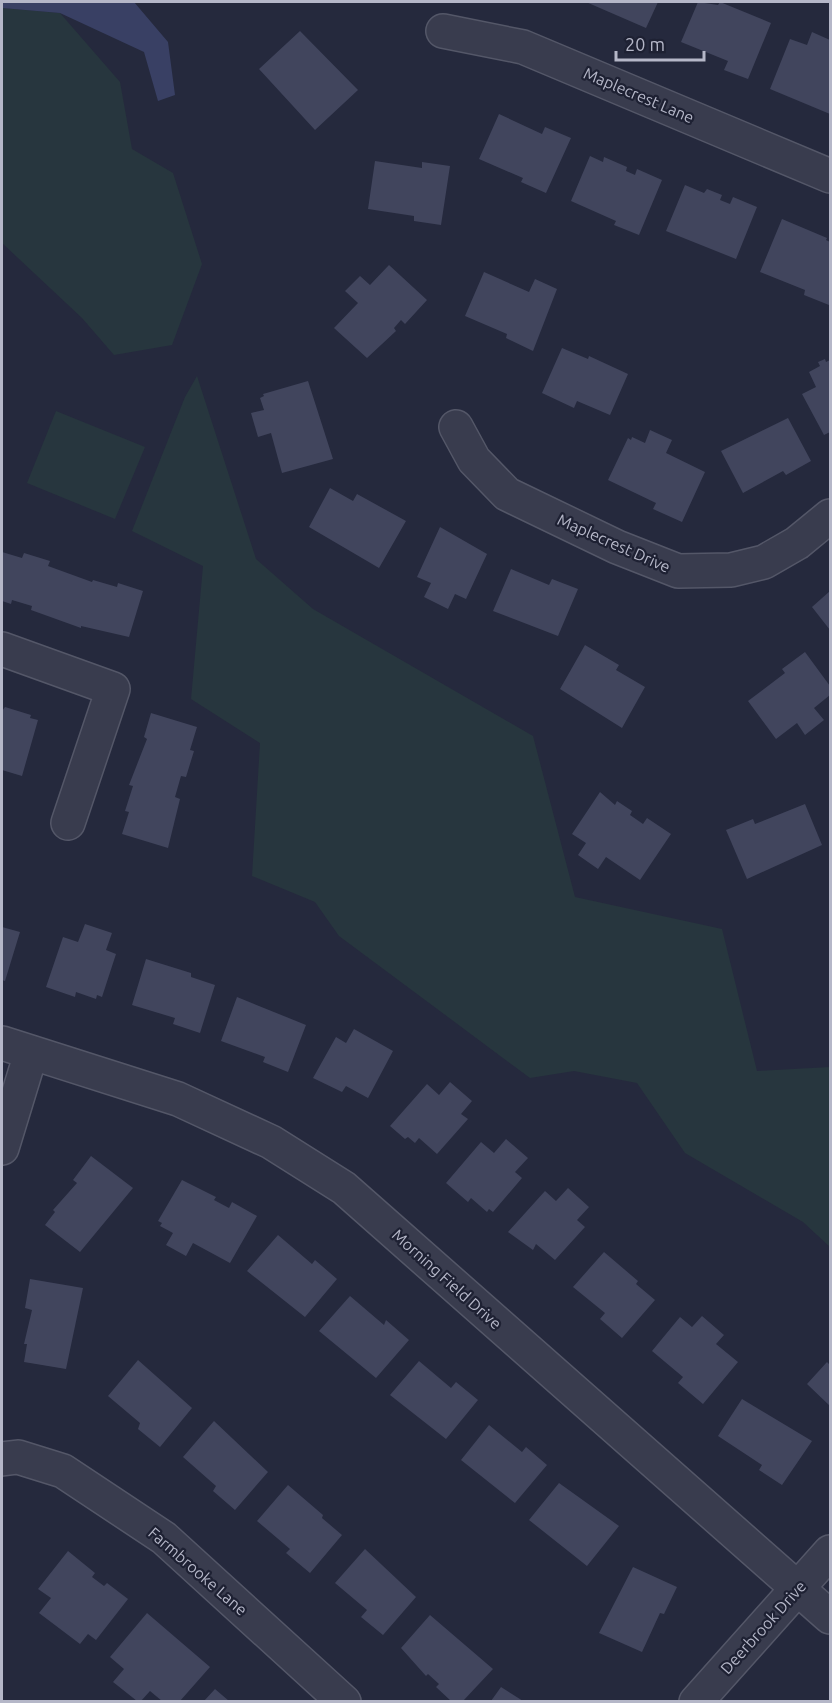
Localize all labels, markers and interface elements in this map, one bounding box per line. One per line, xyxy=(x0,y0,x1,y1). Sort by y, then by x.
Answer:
scale bar xyxy=(616,24,704,62)
text: 20 m xyxy=(625,34,665,54)
street label: Maplecrest Lane xyxy=(581,64,697,126)
street label: Maplecrest Drive xyxy=(555,510,673,576)
street label: Morning Field Drive xyxy=(389,1225,505,1333)
street label: Farmbrooke Lane xyxy=(145,1523,251,1619)
street label: Deerbrook Drive xyxy=(717,1577,809,1677)

